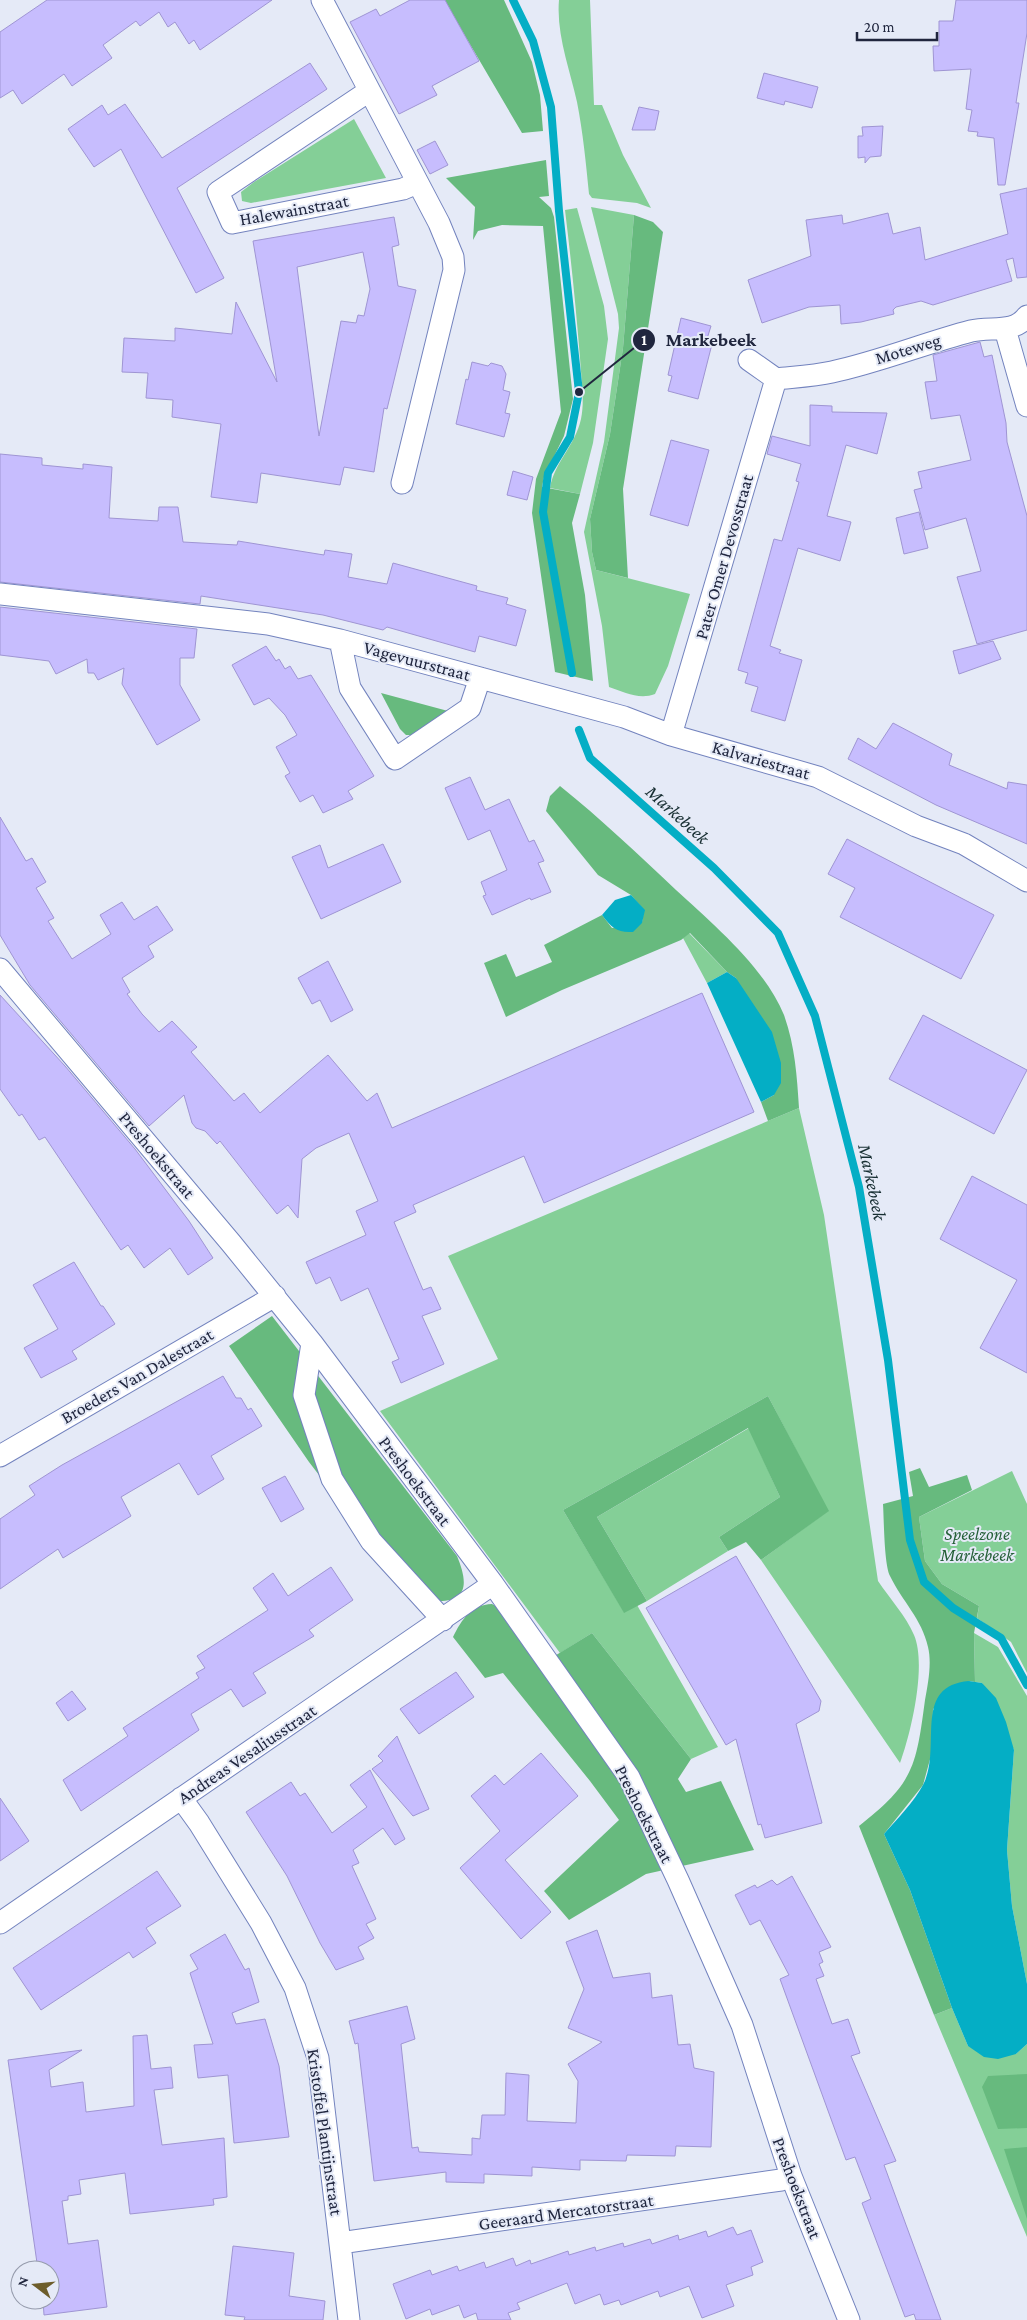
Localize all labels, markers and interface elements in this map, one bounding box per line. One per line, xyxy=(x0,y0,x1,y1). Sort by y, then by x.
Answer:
scale bar xyxy=(857,10,937,42)
text: 20 m xyxy=(864,19,895,35)
street label: Halewainstraat xyxy=(238,190,351,229)
callout: Markebeek xyxy=(631,323,766,357)
text: Markebeek xyxy=(666,329,757,350)
street label: Moteweg xyxy=(873,330,943,368)
text: 1 xyxy=(641,332,647,348)
street label: Pater Omer Devosstraat xyxy=(691,471,757,642)
street label: Vagevuurstraat xyxy=(361,637,474,685)
street label: Kalvariestraat xyxy=(710,737,813,784)
water label: Markebeek xyxy=(641,780,714,849)
street label: Preshoekstraat xyxy=(115,1108,200,1203)
water label: Markebeek xyxy=(854,1141,891,1223)
street label: Broeders Van Dalestraat xyxy=(57,1324,217,1428)
street label: Preshoekstraat xyxy=(375,1432,456,1530)
park label: Speelzone Markebeek xyxy=(939,1524,1015,1565)
street label: Andreas Vesaliusstraat xyxy=(174,1700,321,1808)
street label: Preshoekstraat xyxy=(611,1762,678,1867)
street label: Kristoffel Plantijnstraat xyxy=(302,2047,347,2218)
street label: Preshoekstraat xyxy=(769,2135,826,2242)
street label: Geeraard Mercatorstraat xyxy=(477,2190,656,2234)
north arrow xyxy=(10,2260,60,2310)
text: N xyxy=(13,2274,32,2288)

